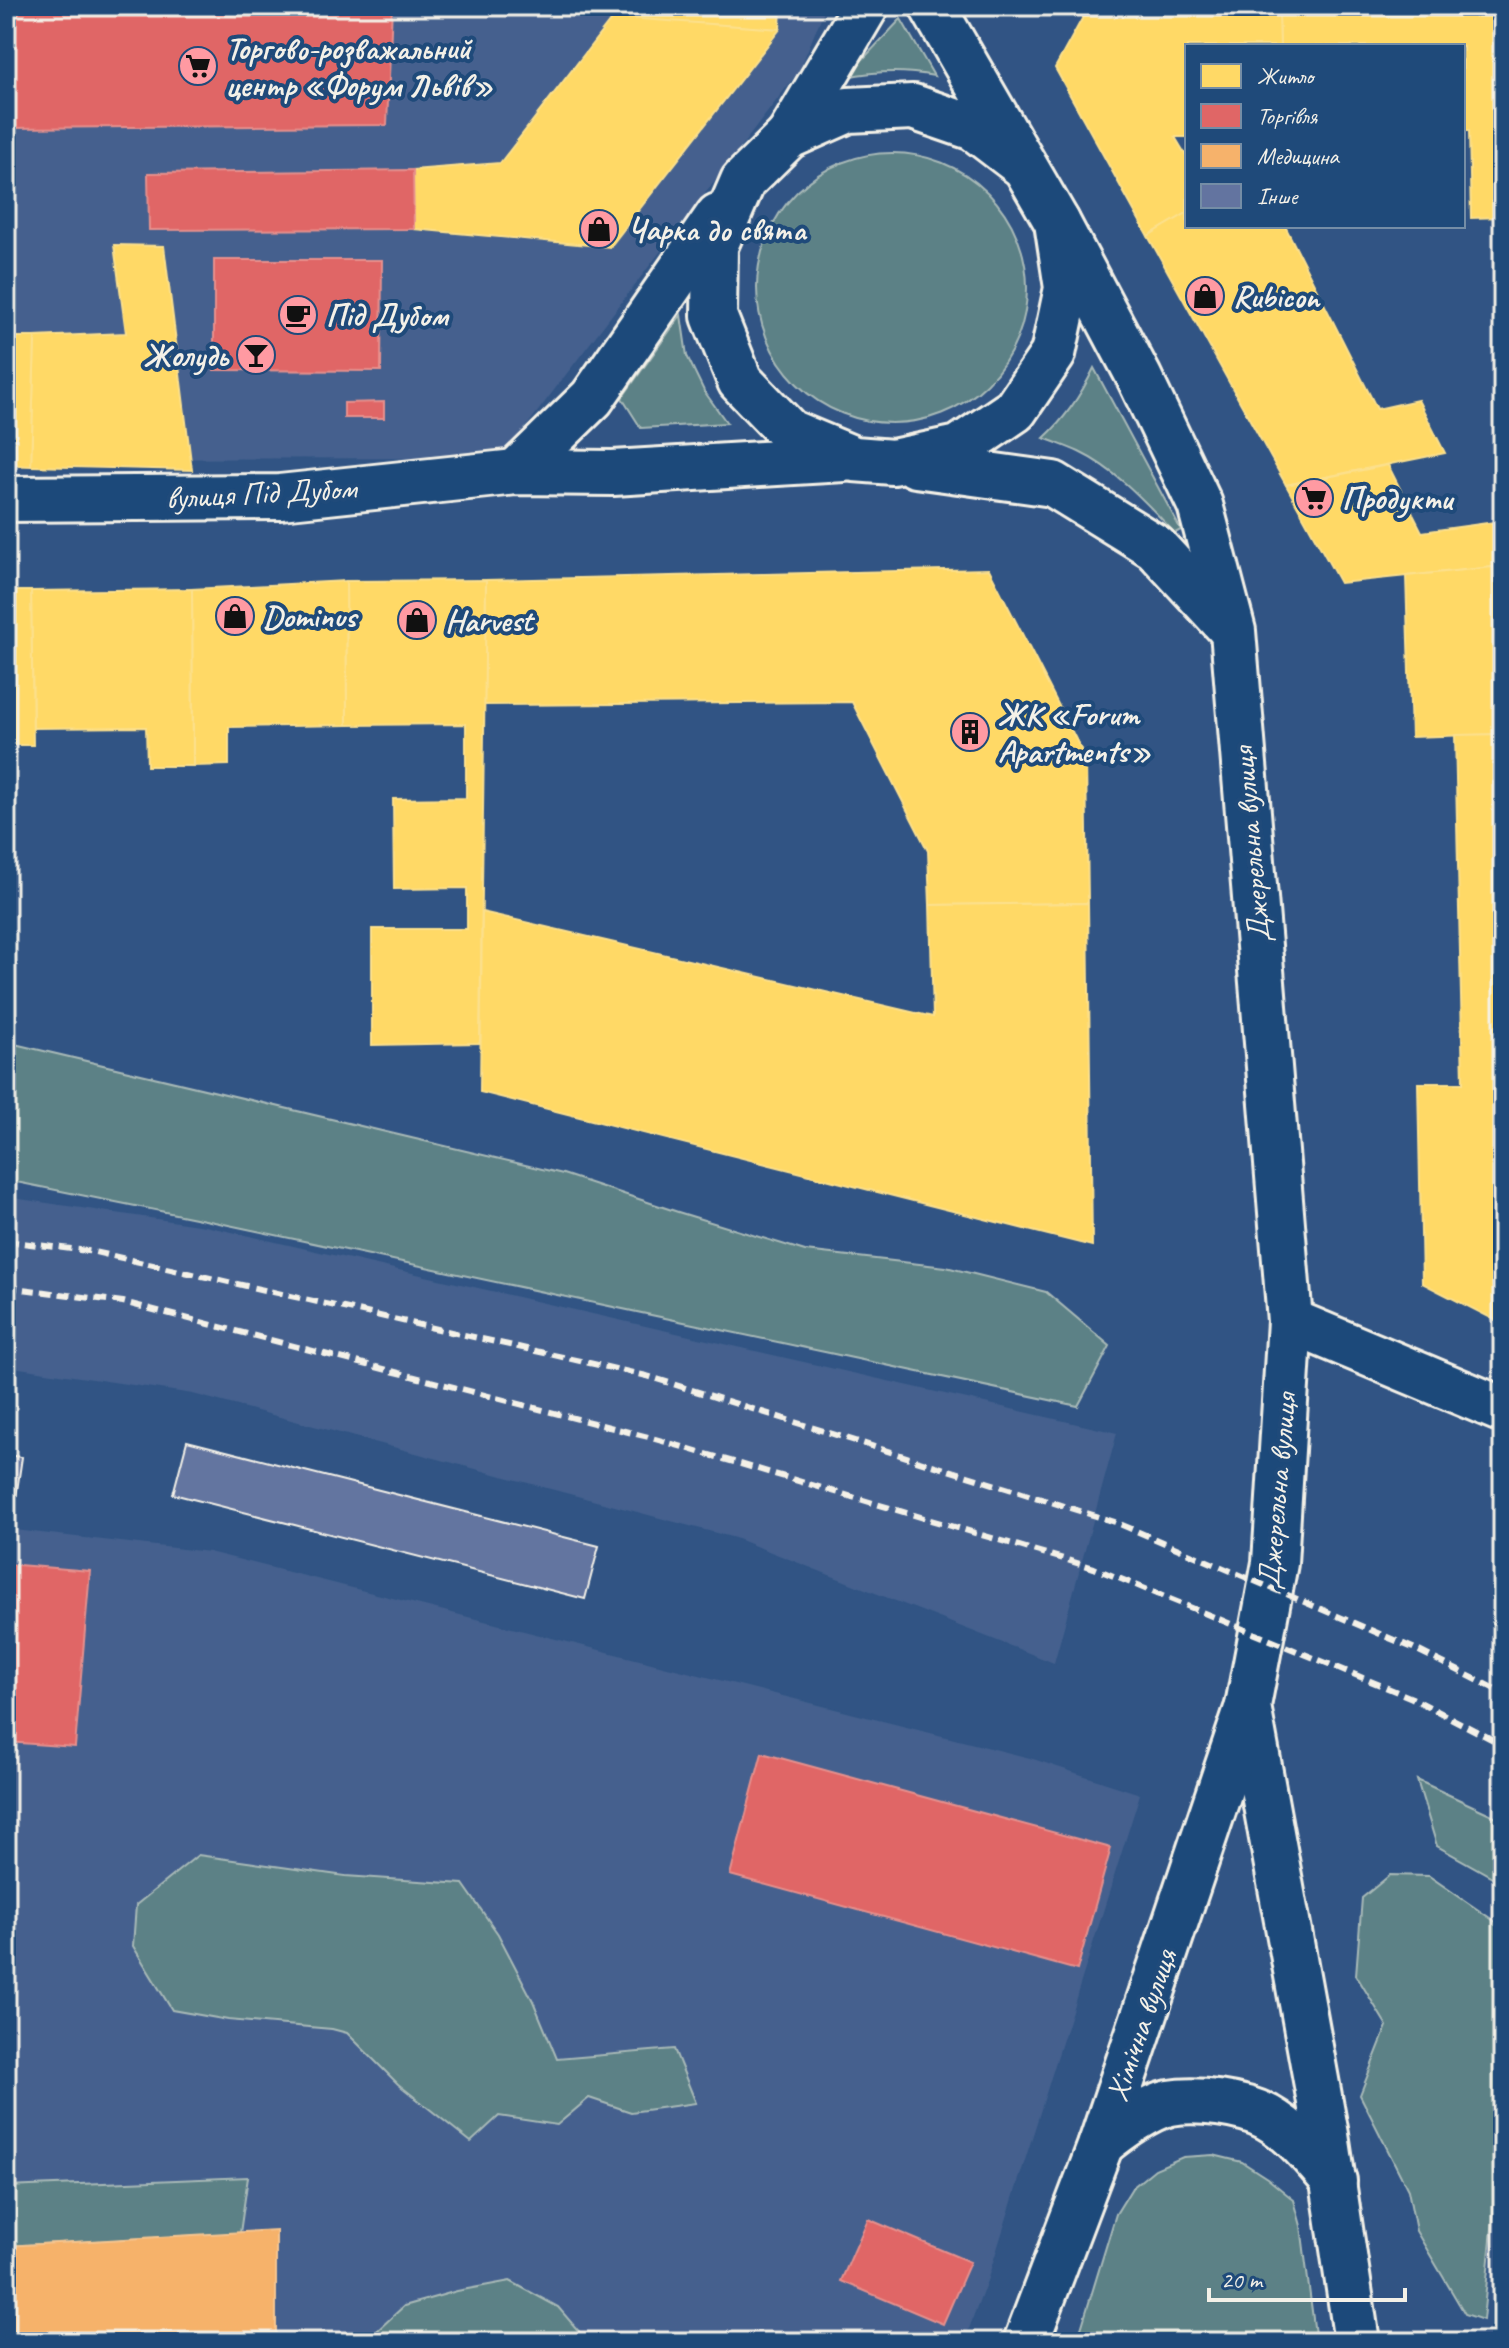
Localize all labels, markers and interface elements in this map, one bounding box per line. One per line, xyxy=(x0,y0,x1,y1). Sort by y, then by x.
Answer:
place label: Торгово-розважальний центр «Форум Львів» xyxy=(226,28,493,106)
legend xyxy=(1185,44,1465,228)
supermarket icon: Торгово-розважальний центр «Форум Львів» xyxy=(177,45,219,87)
text: Житло xyxy=(1257,61,1316,91)
text: Торгівля xyxy=(1257,101,1318,131)
text: Медицина xyxy=(1257,141,1340,171)
text: Інше xyxy=(1257,181,1299,211)
shop icon: Чарка до свята xyxy=(578,208,620,250)
place label: Чарка до свята xyxy=(627,209,808,250)
shop icon: Rubicon xyxy=(1184,275,1226,317)
place label: Rubicon xyxy=(1233,276,1322,317)
cafe icon: Під Дубом xyxy=(277,294,319,336)
place label: Під Дубом xyxy=(326,295,450,336)
bar icon: Жолудь xyxy=(235,334,277,376)
place label: Жолудь xyxy=(144,335,230,376)
street label: вулиця Під Дубом xyxy=(165,467,360,518)
supermarket icon: Продукти xyxy=(1293,477,1335,519)
place label: Продукти xyxy=(1342,478,1455,519)
shop icon: Dominus xyxy=(214,595,256,637)
place label: Dominus xyxy=(263,596,359,637)
shop icon: Harvest xyxy=(396,599,438,641)
place label: Harvest xyxy=(445,600,536,641)
place label: ЖК «Forum Apartments» xyxy=(998,694,1151,772)
building icon: ЖК «Forum Apartments» xyxy=(949,711,991,753)
street label: Джерельна вулиця xyxy=(1222,743,1280,945)
street label: Джерельна вулиця xyxy=(1248,1389,1306,1591)
street label: Хімічна вулиця xyxy=(1096,1942,1187,2106)
scale bar xyxy=(1209,2252,1405,2302)
text: 20 m xyxy=(1221,2265,1264,2295)

